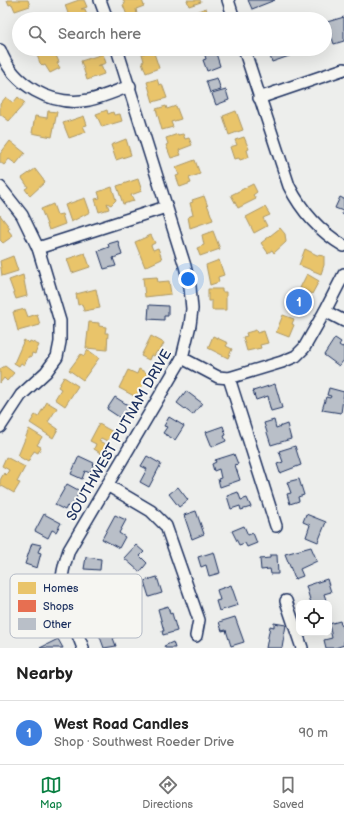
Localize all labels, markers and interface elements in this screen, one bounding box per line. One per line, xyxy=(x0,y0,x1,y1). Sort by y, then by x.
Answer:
search box xyxy=(12,12,332,56)
icon: search xyxy=(26,23,48,45)
text: Search here xyxy=(58,25,141,44)
your location xyxy=(178,269,198,289)
pin: 1 xyxy=(286,287,312,317)
street label: SOUTHWEST PUTNAM DRIVE xyxy=(63,346,175,524)
legend xyxy=(10,574,142,638)
text: Homes xyxy=(43,582,79,595)
text: Shops xyxy=(43,600,74,613)
map controls xyxy=(296,600,332,636)
button: locate xyxy=(296,600,332,636)
text: Other xyxy=(43,618,72,631)
text: Nearby xyxy=(16,664,73,684)
text: West Road Candles xyxy=(54,715,189,734)
text: 1 xyxy=(26,725,32,741)
text: 90 m xyxy=(299,725,328,741)
text: Shop · Southwest Roeder Drive xyxy=(54,734,234,750)
tab: Map xyxy=(40,774,62,811)
tab: Directions xyxy=(142,774,193,811)
tab: Saved xyxy=(273,774,304,811)

